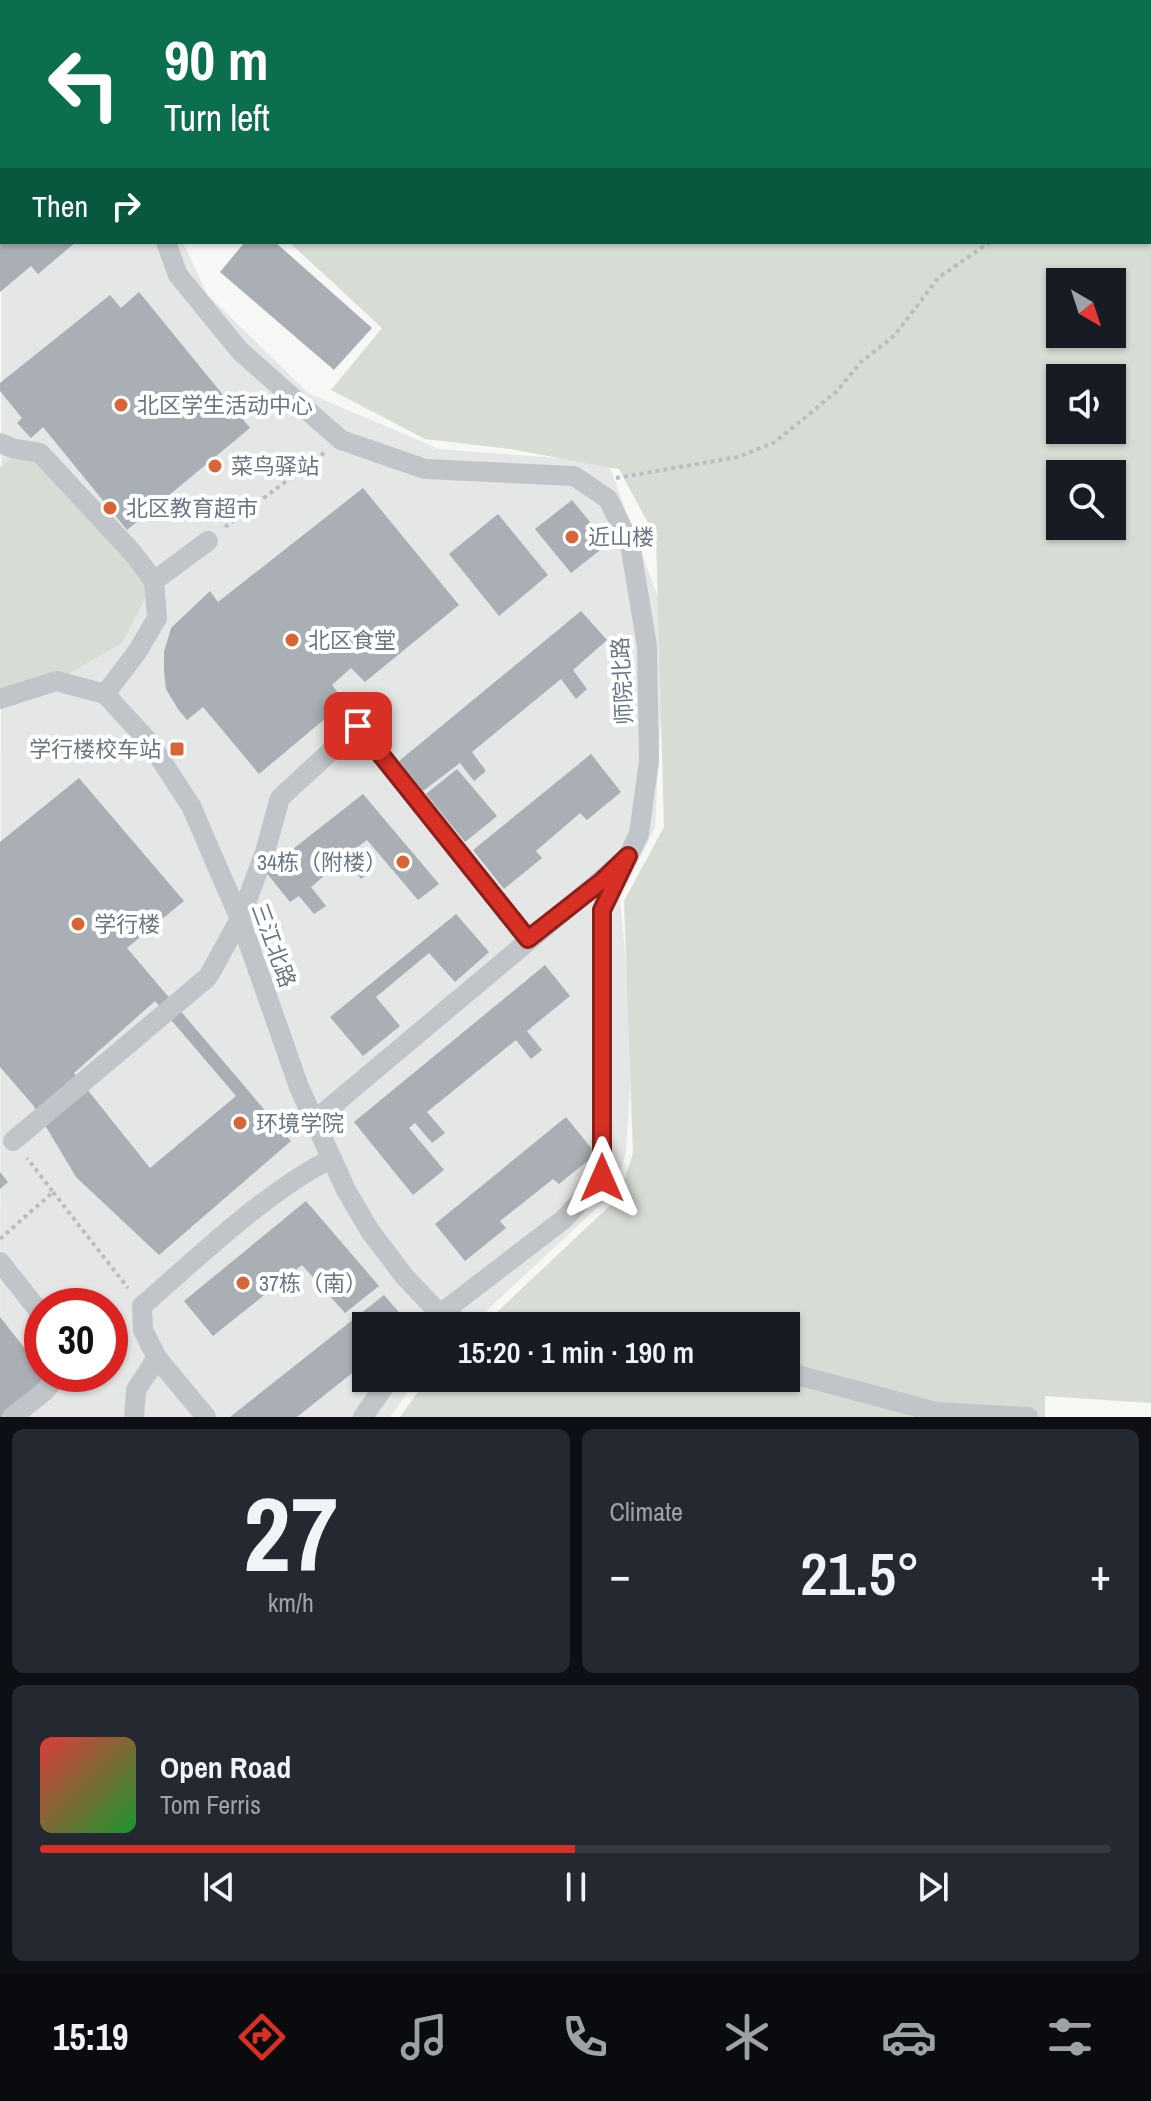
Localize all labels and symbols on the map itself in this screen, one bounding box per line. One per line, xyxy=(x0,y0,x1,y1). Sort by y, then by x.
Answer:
north arrow xyxy=(1046,268,1126,348)
place label: 北区学生活动中心 xyxy=(137,390,313,420)
marker: 北区学生活动中心 xyxy=(112,396,130,414)
place label: 菜鸟驿站 xyxy=(231,451,319,481)
marker: 菜鸟驿站 xyxy=(206,457,224,475)
place label: 北区教育超市 xyxy=(126,493,258,523)
marker: 北区教育超市 xyxy=(101,499,119,517)
place label: 近山楼 xyxy=(588,522,654,552)
marker: 近山楼 xyxy=(563,528,581,546)
place label: 北区食堂 xyxy=(308,625,396,655)
marker: 北区食堂 xyxy=(283,631,301,649)
street label: 师院北路 xyxy=(605,636,639,726)
pin xyxy=(324,692,392,760)
place label: 学行楼校车站 xyxy=(29,734,161,764)
marker: 学行楼校车站 xyxy=(168,740,186,758)
place label: 34栋（附楼） xyxy=(257,847,387,877)
marker: 34栋（附楼） xyxy=(394,853,412,871)
street label: 三江北路 xyxy=(245,899,303,991)
place label: 学行楼 xyxy=(94,909,160,939)
marker: 学行楼 xyxy=(69,915,87,933)
place label: 环境学院 xyxy=(256,1108,344,1138)
marker: 环境学院 xyxy=(231,1114,249,1132)
position arrow xyxy=(560,1136,644,1220)
place label: 37栋（南） xyxy=(259,1268,367,1298)
marker: 37栋（南） xyxy=(234,1274,252,1292)
speed limit sign: 30 xyxy=(24,1288,128,1392)

